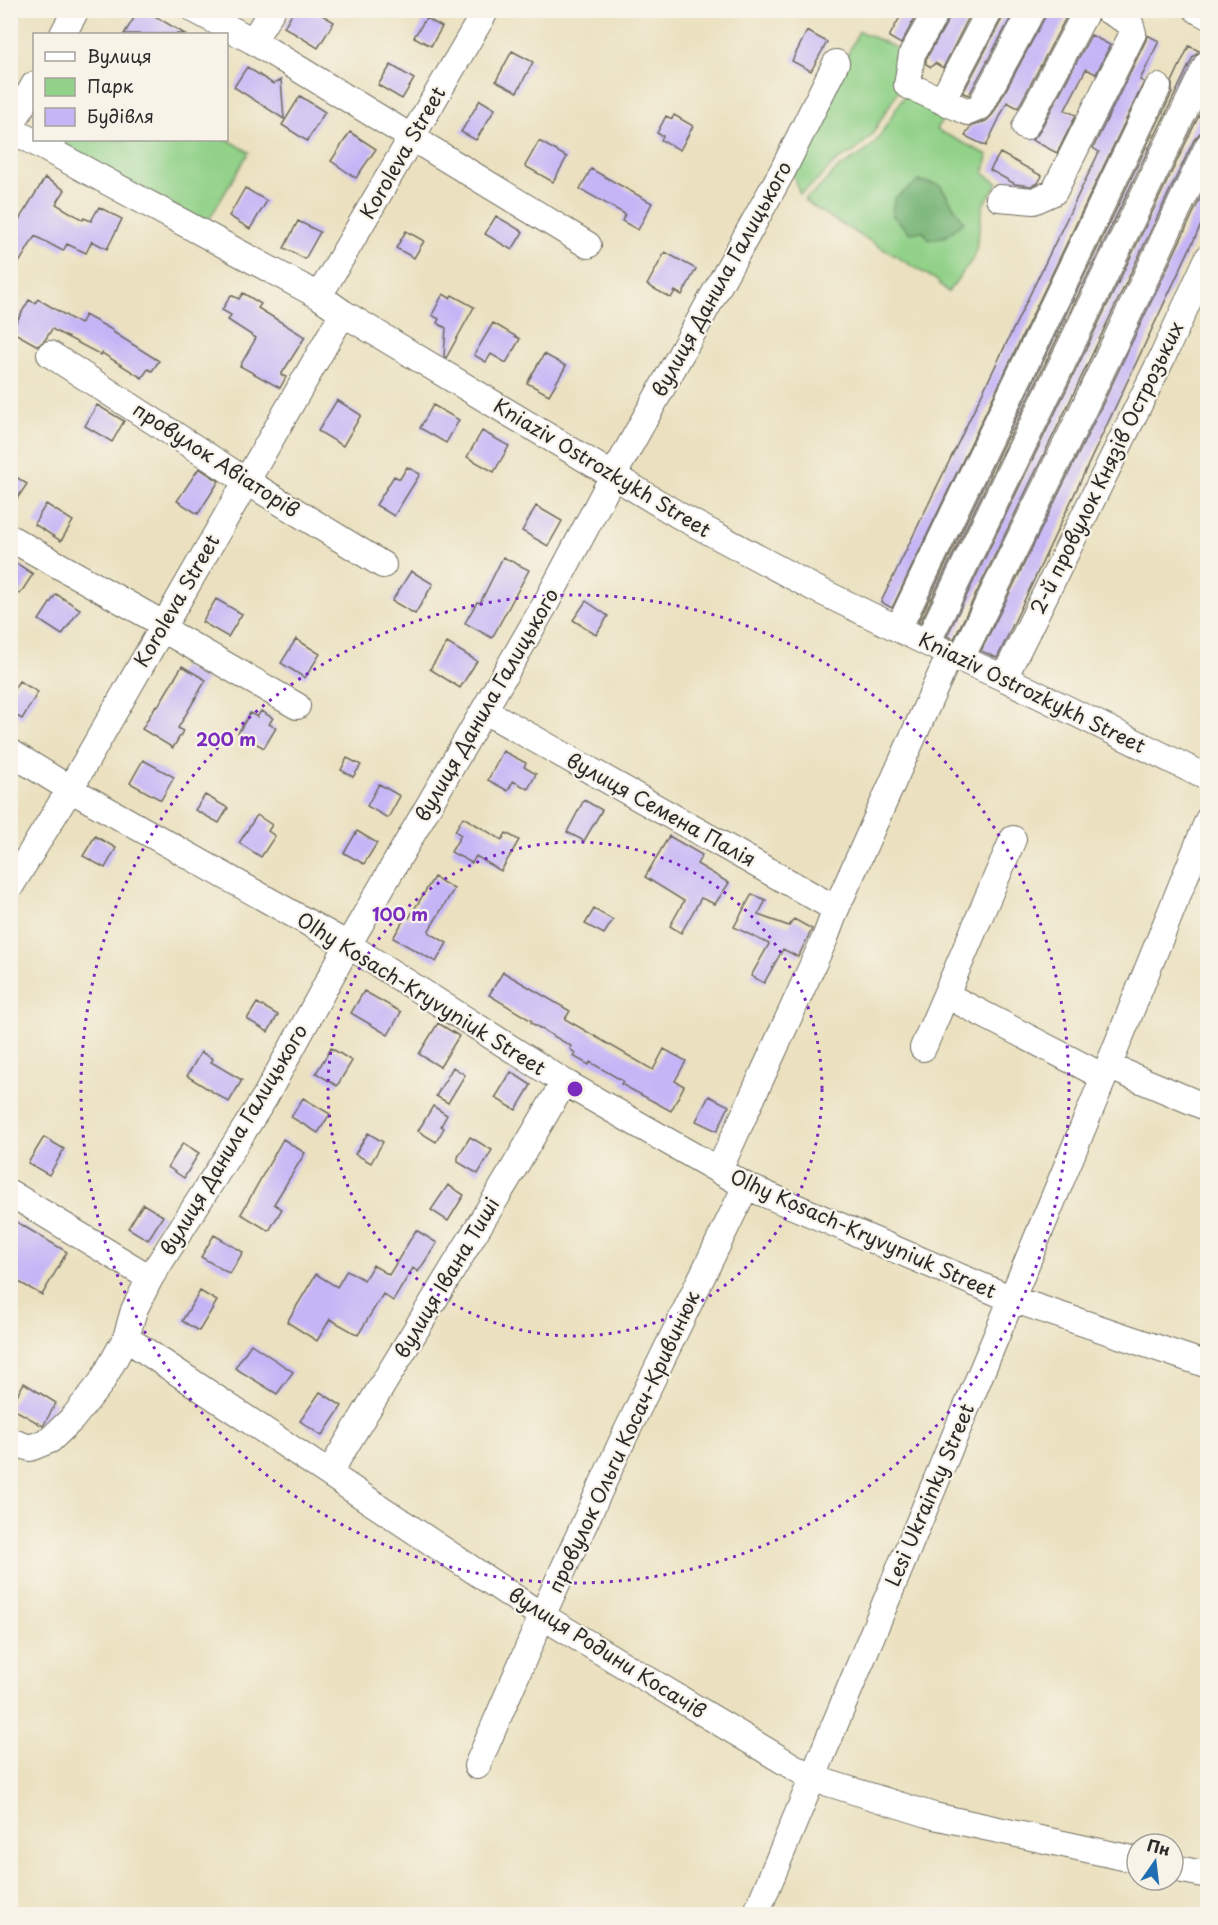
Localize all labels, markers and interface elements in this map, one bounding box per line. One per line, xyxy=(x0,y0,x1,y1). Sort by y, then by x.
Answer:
legend xyxy=(33,33,228,141)
text: Вулиця xyxy=(87,42,152,69)
text: Парк xyxy=(87,72,134,99)
street label: Koroleva Street xyxy=(352,81,452,224)
text: Будівля xyxy=(87,102,154,129)
street label: вулиця Данила Галицького xyxy=(644,155,799,402)
street label: 2-й провулок Князів Острозьких xyxy=(1022,316,1190,619)
street label: Kniaziv Ostrozkykh Street xyxy=(488,390,717,544)
street label: провулок Авіаторів xyxy=(128,394,306,524)
street label: Koroleva Street xyxy=(126,529,226,672)
street label: вулиця Данила Галицького xyxy=(407,582,565,827)
street label: Kniaziv Ostrozkykh Street xyxy=(914,624,1151,760)
text: 200 m xyxy=(196,725,256,752)
street label: вулиця Семена Палія xyxy=(561,745,762,874)
text: 100 m xyxy=(372,900,428,927)
street label: Olhy Kosach-Kryvyniuk Street xyxy=(291,904,552,1082)
street label: вулиця Данила Галицького xyxy=(152,1018,314,1261)
centre of rings xyxy=(565,1079,585,1099)
street label: Olhy Kosach-Kryvyniuk Street xyxy=(726,1161,1001,1305)
street label: вулиця Івана Тиші xyxy=(386,1191,506,1363)
street label: провулок Ольги Косач-Кривинюк xyxy=(540,1285,707,1598)
street label: Lesi Ukrainky Street xyxy=(877,1398,981,1591)
street label: вулиця Родини Косачів xyxy=(503,1579,712,1725)
north arrow xyxy=(1125,1832,1185,1892)
text: Пн xyxy=(1145,1832,1173,1861)

